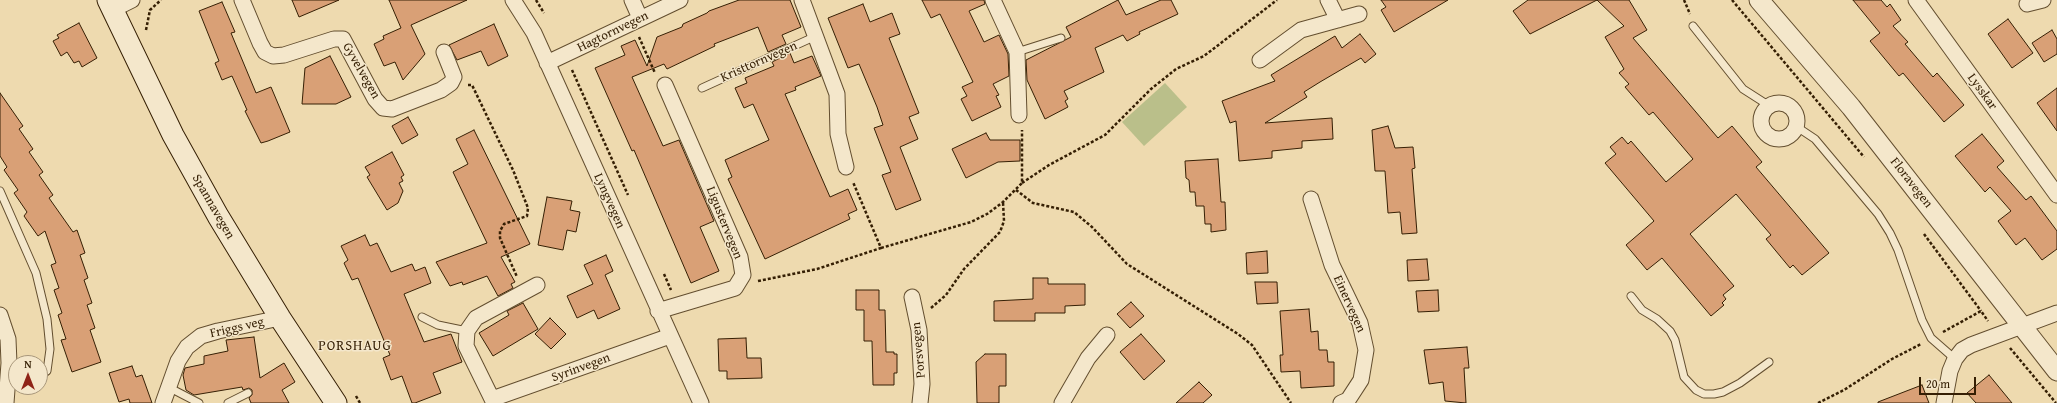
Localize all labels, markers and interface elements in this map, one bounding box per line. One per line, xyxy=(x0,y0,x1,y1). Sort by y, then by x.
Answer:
street label: Hagtornvegen xyxy=(575,8,651,56)
street label: Kristtornvegen xyxy=(718,38,800,86)
street label: Gyvelvegen xyxy=(339,40,383,102)
street label: Lysskar xyxy=(1964,71,2000,113)
street label: Floravegen xyxy=(1886,155,1936,211)
street label: Lyngvegen xyxy=(590,171,628,231)
street label: Spannavegen xyxy=(188,172,238,242)
street label: Ligustervegen xyxy=(702,184,746,262)
street label: Einervegen xyxy=(1329,273,1369,335)
street label: Friggs veg xyxy=(208,314,266,342)
street label: Porsvegen xyxy=(909,321,929,379)
district label: PORSHAUG xyxy=(318,338,392,354)
street label: Syrinvegen xyxy=(550,350,612,386)
north arrow xyxy=(8,355,48,395)
text: N xyxy=(24,356,32,372)
scale bar xyxy=(1921,369,1978,395)
text: 20 m xyxy=(1926,375,1950,392)

